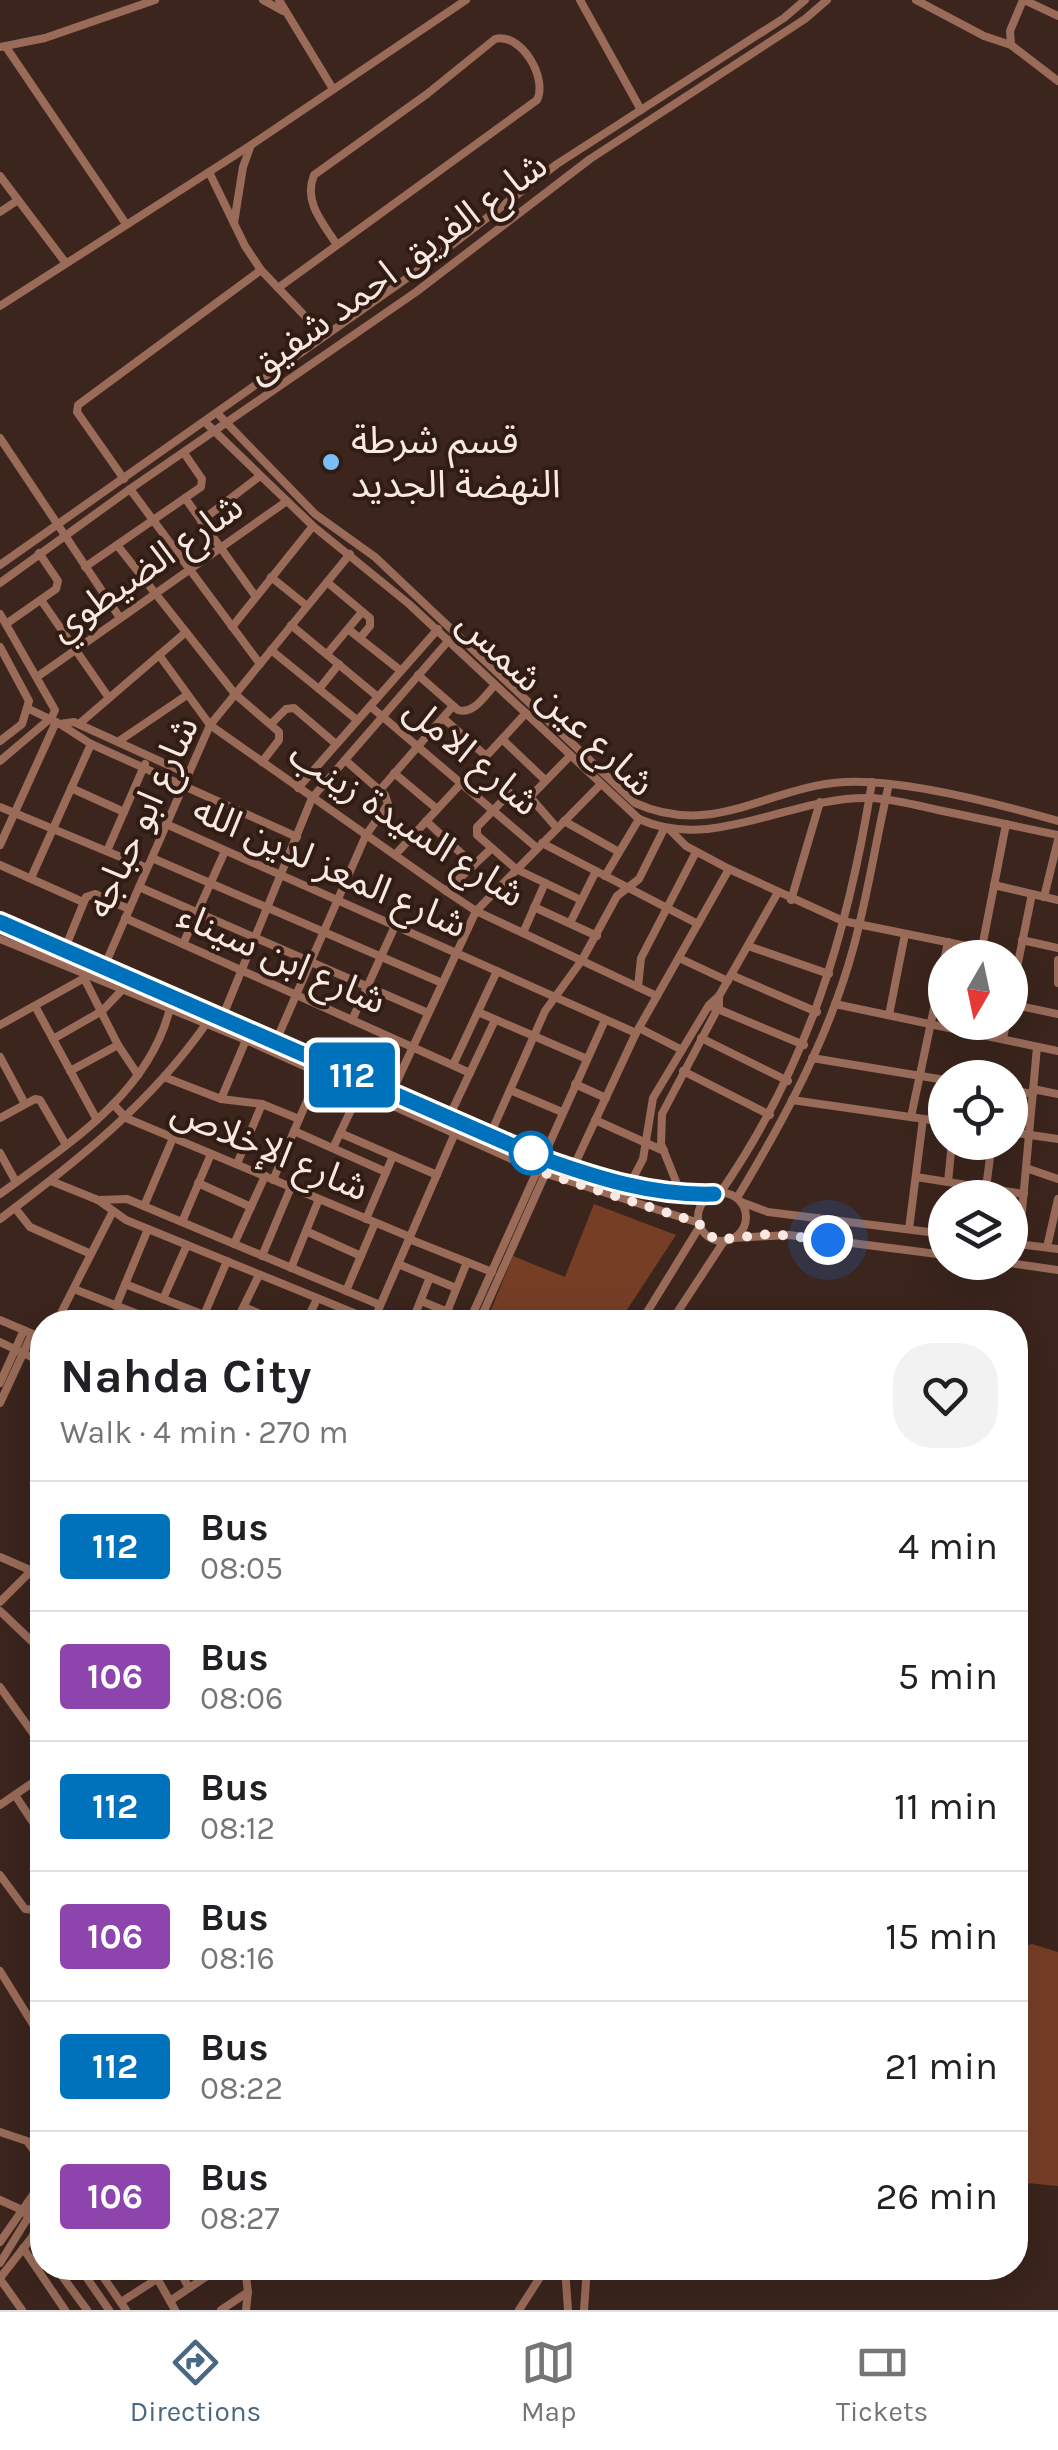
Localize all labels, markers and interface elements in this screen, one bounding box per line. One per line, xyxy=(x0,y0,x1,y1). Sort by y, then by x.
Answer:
street label: شارع الفريق احمد شفيق xyxy=(236,142,559,396)
place label: قسم شرطة النهضة الجديد xyxy=(351,418,561,507)
marker: قسم شرطة النهضة الجديد xyxy=(320,451,342,473)
street label: شارع الضيطوي xyxy=(41,484,255,655)
street label: شارع عين شمس xyxy=(445,600,664,809)
street label: شارع الامل xyxy=(392,687,548,829)
street label: شارع ابو حباجه xyxy=(76,709,213,927)
street label: شارع السيدة زينب xyxy=(278,731,533,921)
street label: شارع المعز لدين الله xyxy=(184,786,474,952)
street label: شارع ابن سيناء xyxy=(169,892,393,1028)
north arrow xyxy=(928,940,1028,1040)
map controls xyxy=(928,940,1028,1280)
line badge: 112 xyxy=(294,1042,410,1108)
text: 112 xyxy=(329,1055,375,1096)
button: locate xyxy=(928,1060,1028,1160)
street label: شارع الإخلاص xyxy=(163,1087,375,1215)
unlabelled marker xyxy=(510,1132,552,1174)
button: layers xyxy=(928,1180,1028,1280)
your location xyxy=(803,1215,853,1265)
button: heart xyxy=(893,1343,998,1448)
text: Nahda City xyxy=(60,1348,311,1404)
text: Walk · 4 min · 270 m xyxy=(60,1414,348,1451)
text: Bus xyxy=(200,1505,269,1550)
text: 4 min xyxy=(898,1524,998,1569)
text: 112 xyxy=(92,1526,138,1567)
text: 08:05 xyxy=(200,1550,283,1587)
text: Bus xyxy=(200,1635,269,1680)
text: 5 min xyxy=(898,1654,998,1699)
text: 106 xyxy=(87,1656,143,1697)
text: 08:06 xyxy=(200,1680,283,1717)
text: Bus xyxy=(200,1765,269,1810)
text: 11 min xyxy=(894,1784,998,1829)
text: 112 xyxy=(92,1786,138,1827)
text: 08:12 xyxy=(200,1810,275,1847)
text: Bus xyxy=(200,1895,269,1940)
text: 15 min xyxy=(885,1914,998,1959)
text: 106 xyxy=(87,1916,143,1957)
text: 08:16 xyxy=(200,1940,275,1977)
text: Bus xyxy=(200,2025,269,2070)
text: 21 min xyxy=(885,2044,998,2089)
text: 112 xyxy=(92,2046,138,2087)
text: 08:22 xyxy=(200,2070,283,2107)
text: Bus xyxy=(200,2155,269,2200)
text: 26 min xyxy=(875,2174,998,2219)
text: 106 xyxy=(87,2176,143,2217)
text: 08:27 xyxy=(200,2200,280,2237)
tab: Directions xyxy=(130,2335,261,2428)
tab: Map xyxy=(521,2335,576,2428)
tab: Tickets xyxy=(836,2335,928,2428)

